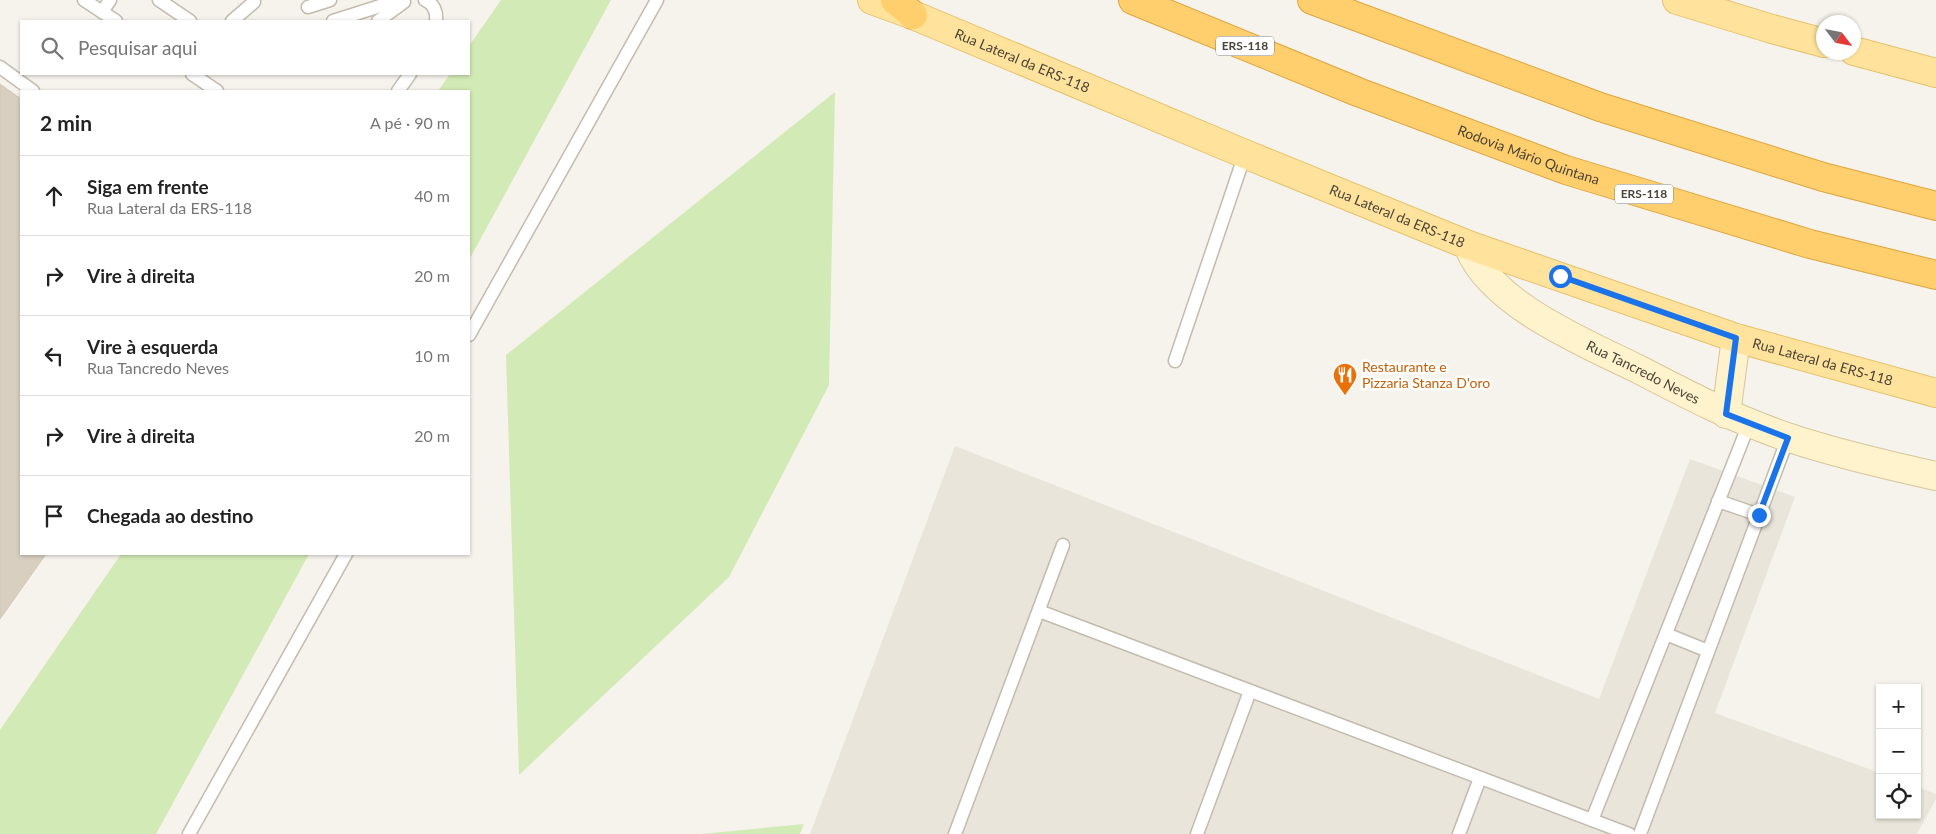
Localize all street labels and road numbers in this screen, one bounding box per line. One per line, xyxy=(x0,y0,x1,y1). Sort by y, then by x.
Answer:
street label: Rua Lateral da ERS-118 xyxy=(952,24,1092,96)
road number: ERS-118 xyxy=(1216,36,1274,56)
street label: Rodovia Mário Quintana xyxy=(1455,121,1602,188)
street label: Rua Lateral da ERS-118 xyxy=(1327,180,1468,251)
road number: ERS-118 xyxy=(1615,184,1673,203)
street label: Rua Lateral da ERS-118 xyxy=(1751,334,1895,389)
street label: Rua Tancredo Neves xyxy=(1584,336,1703,407)

